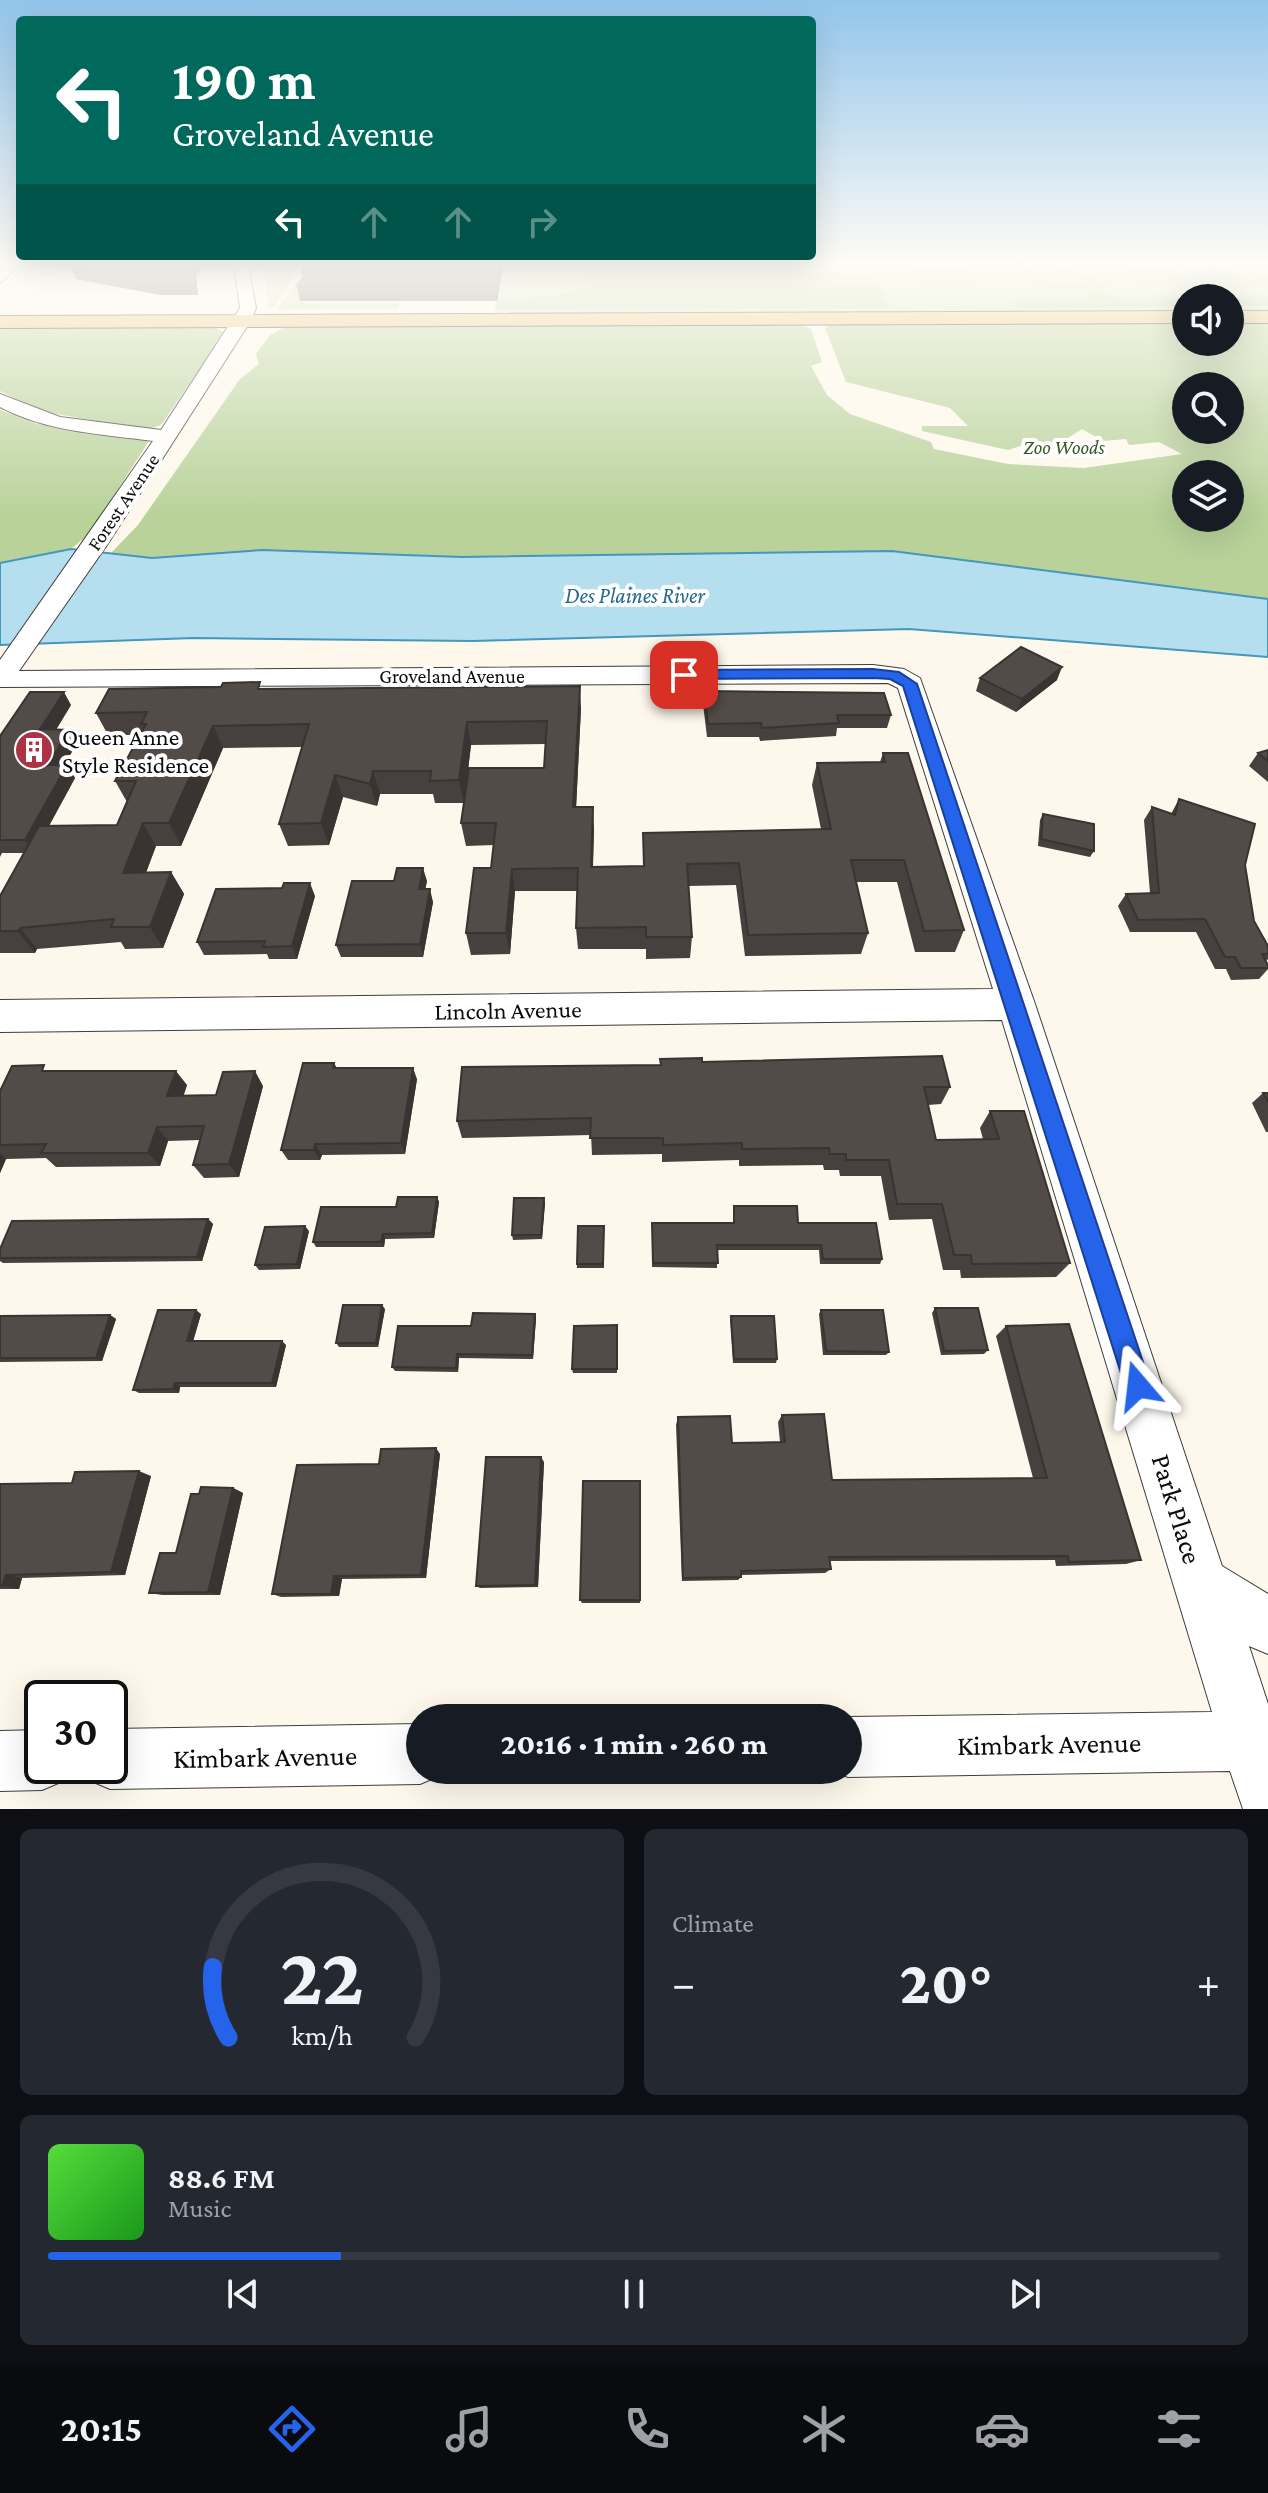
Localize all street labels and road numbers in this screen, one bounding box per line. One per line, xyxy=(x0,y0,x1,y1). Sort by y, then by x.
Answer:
street label: Forest Avenue xyxy=(83,449,164,555)
street label: Groveland Avenue xyxy=(379,665,525,687)
street label: Lincoln Avenue xyxy=(434,995,582,1025)
street label: Park Place xyxy=(1146,1450,1208,1568)
street label: Kimbark Avenue xyxy=(957,1727,1141,1761)
street label: Kimbark Avenue xyxy=(173,1740,357,1774)

